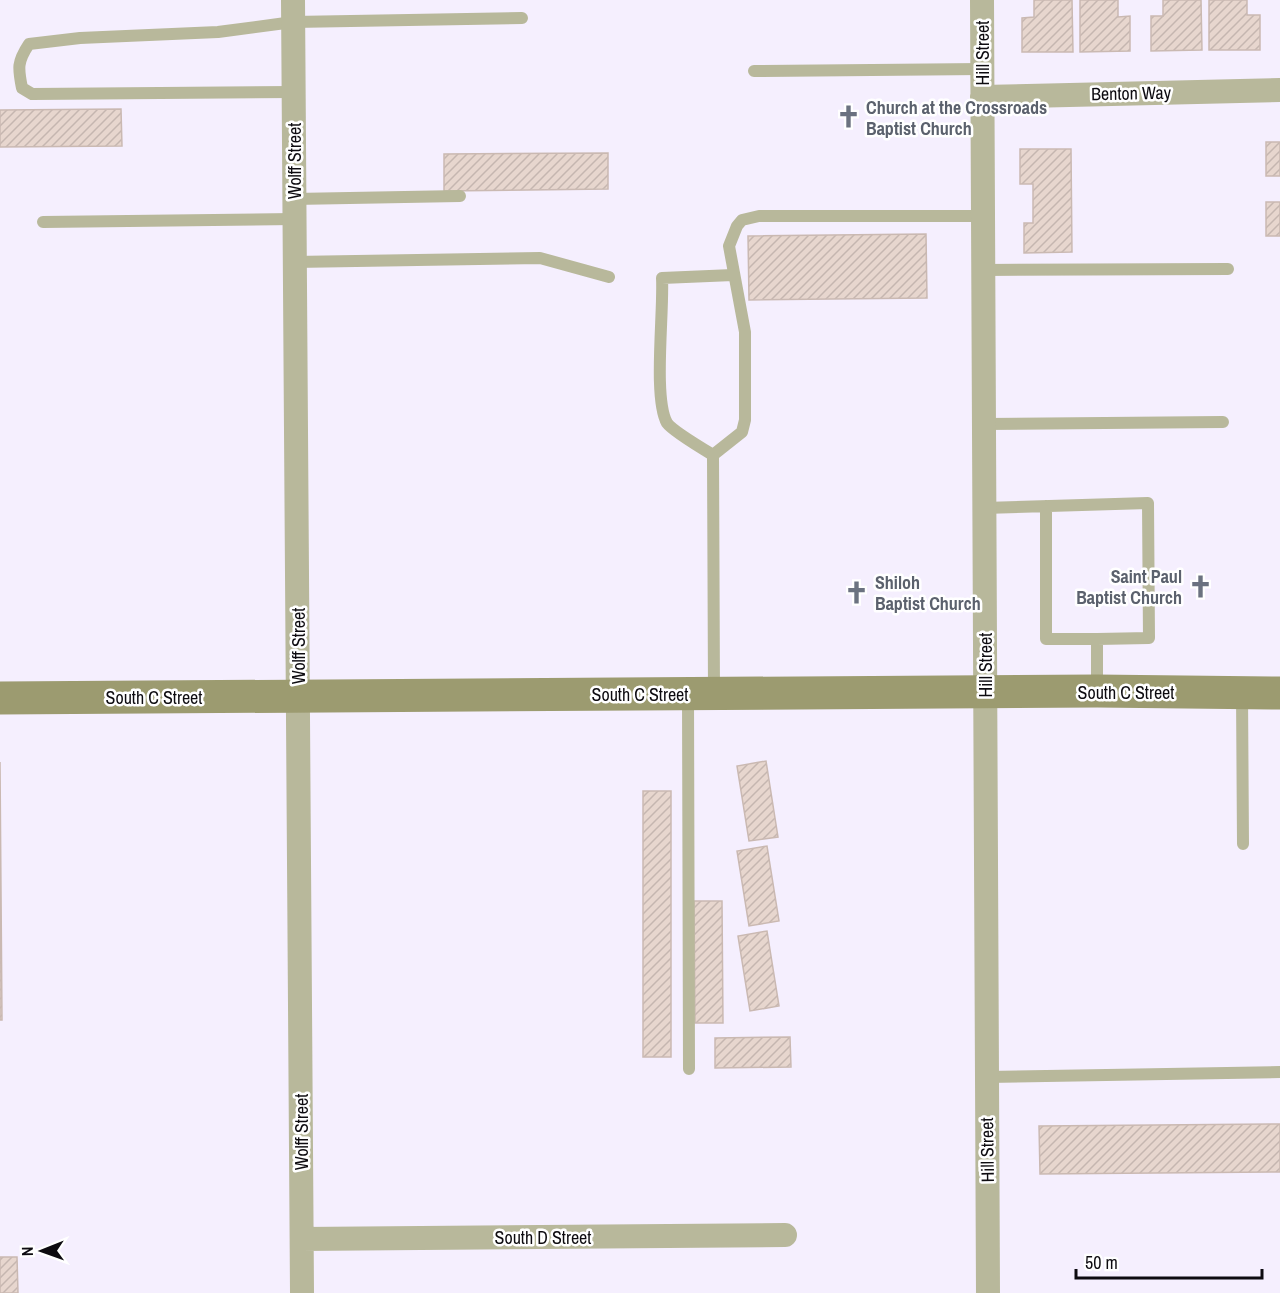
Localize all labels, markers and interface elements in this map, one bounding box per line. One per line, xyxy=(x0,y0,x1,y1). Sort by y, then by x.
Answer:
street label: Hill Street xyxy=(970,21,995,85)
street label: Benton Way xyxy=(1091,80,1172,106)
place label: Church at the Crossroads Baptist Church xyxy=(866,95,1047,141)
church icon: Church at the Crossroads Baptist Church xyxy=(835,104,861,130)
street label: Wolff Street xyxy=(282,123,307,199)
place label: Saint Paul Baptist Church xyxy=(1076,564,1182,610)
place label: Shiloh Baptist Church xyxy=(875,570,981,616)
church icon: Saint Paul Baptist Church xyxy=(1187,573,1213,599)
church icon: Shiloh Baptist Church xyxy=(844,579,870,605)
street label: Wolff Street xyxy=(286,608,311,684)
street label: Hill Street xyxy=(973,633,998,697)
street label: South C Street xyxy=(1078,680,1174,705)
street label: South C Street xyxy=(592,682,688,707)
street label: South C Street xyxy=(106,685,202,710)
street label: Wolff Street xyxy=(289,1094,314,1170)
street label: Hill Street xyxy=(974,1117,1000,1183)
north arrow xyxy=(12,1221,72,1281)
street label: South D Street xyxy=(495,1225,591,1250)
scale bar xyxy=(1076,1242,1262,1280)
text: N xyxy=(16,1246,38,1256)
text: 50 m xyxy=(1085,1250,1118,1275)

